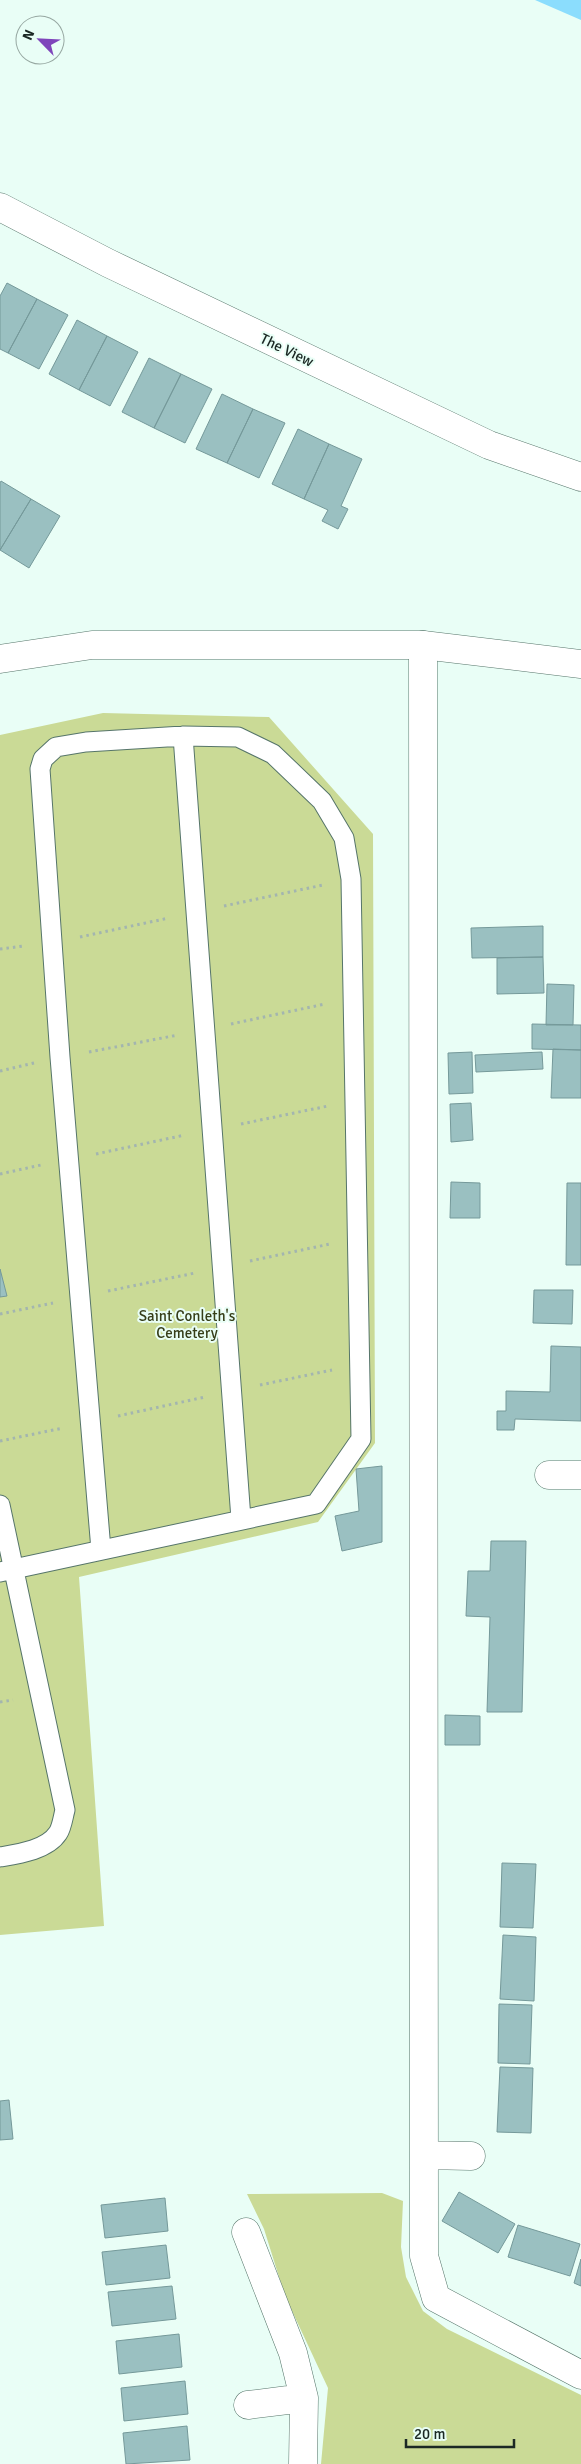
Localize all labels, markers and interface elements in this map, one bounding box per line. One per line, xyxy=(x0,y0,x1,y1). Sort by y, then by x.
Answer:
north arrow xyxy=(15,15,65,65)
text: N xyxy=(19,27,38,43)
street label: The View xyxy=(257,329,317,371)
park label: Saint Conleth's Cemetery xyxy=(139,1307,236,1342)
scale bar xyxy=(406,2416,514,2448)
text: 20 m xyxy=(414,2425,445,2443)

